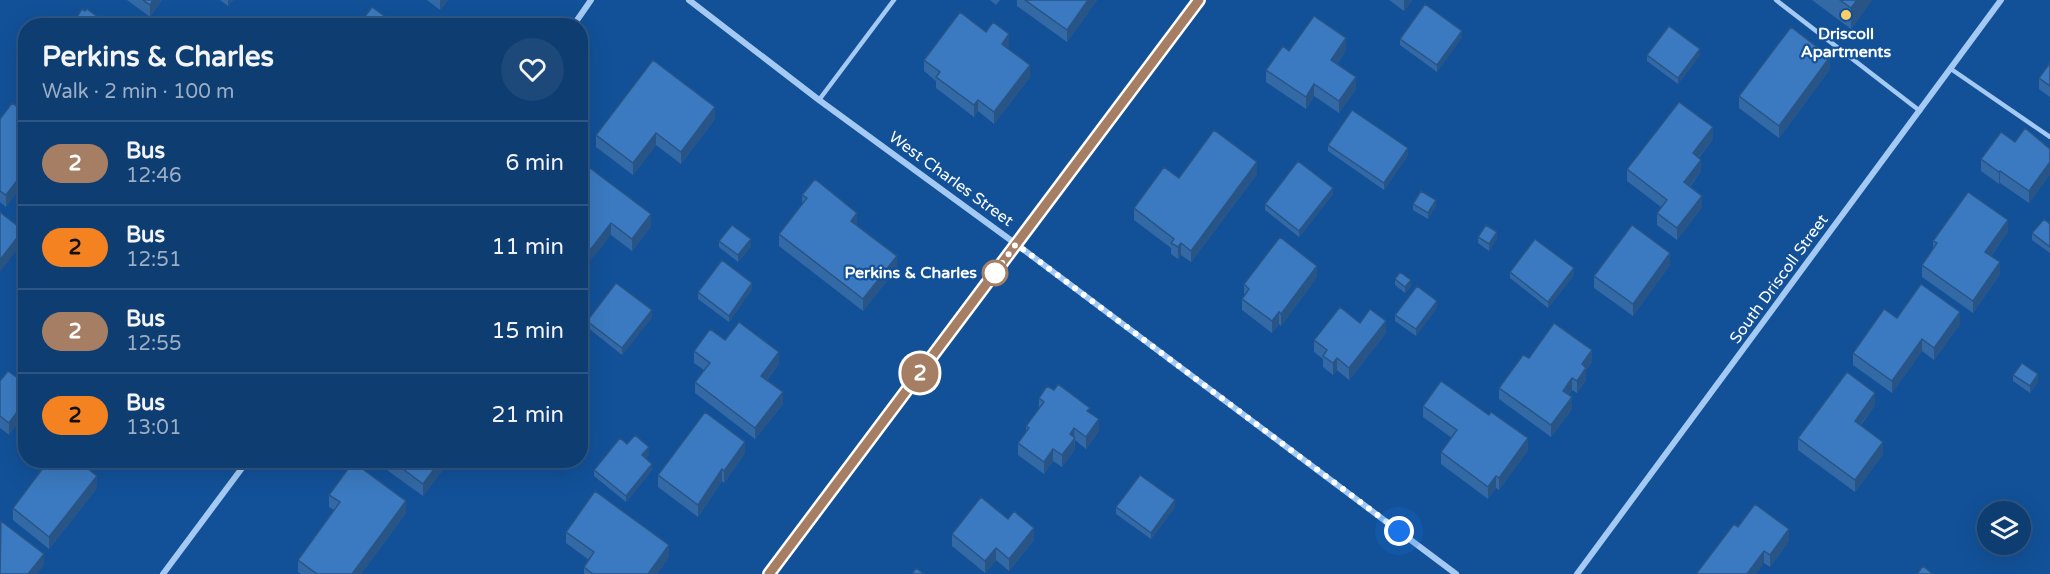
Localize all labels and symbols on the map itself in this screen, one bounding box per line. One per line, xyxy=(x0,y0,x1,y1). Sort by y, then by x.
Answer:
marker: Driscoll Apartments xyxy=(1839,8,1853,22)
place label: Driscoll Apartments xyxy=(1801,24,1891,62)
street label: West Charles Street xyxy=(885,127,1017,231)
street label: South Driscoll Street xyxy=(1725,210,1833,348)
marker: Perkins & Charles xyxy=(982,260,1008,286)
place label: Perkins & Charles xyxy=(844,263,977,283)
line badge: 2 xyxy=(900,354,940,392)
your location xyxy=(1384,516,1414,546)

